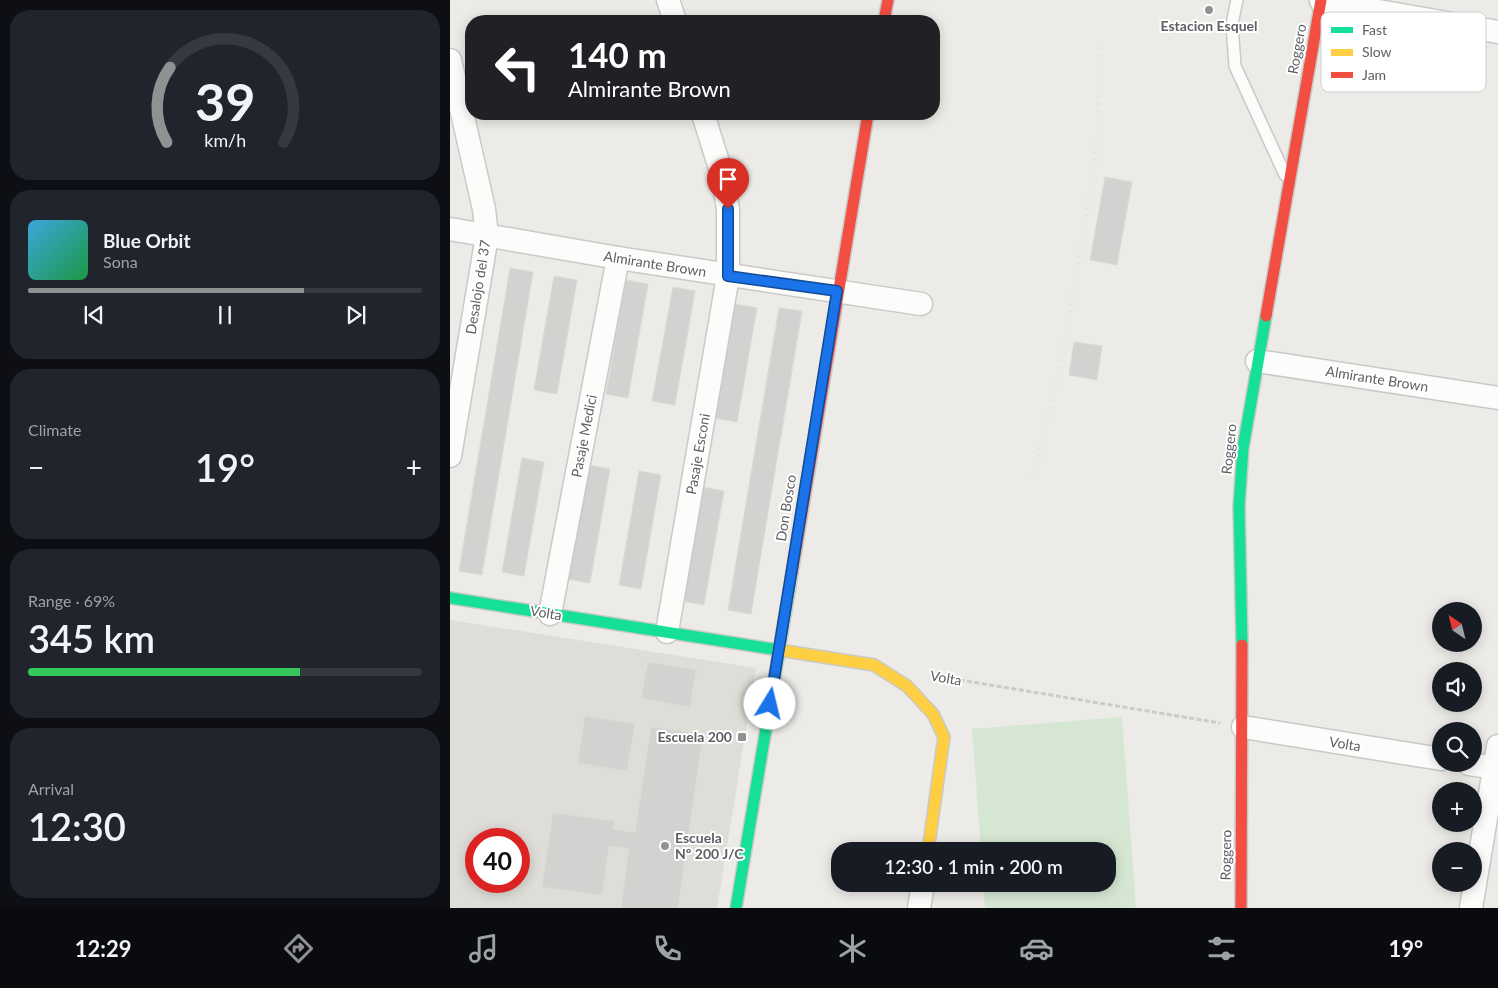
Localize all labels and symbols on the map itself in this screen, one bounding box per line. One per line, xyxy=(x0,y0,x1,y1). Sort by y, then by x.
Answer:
marker: Estacion Esquel xyxy=(1203,4,1215,16)
legend xyxy=(1321,12,1486,92)
place label: Estacion Esquel xyxy=(1161,17,1257,34)
text: Fast xyxy=(1362,21,1387,38)
street label: Roggero xyxy=(1284,22,1309,75)
text: Slow xyxy=(1362,43,1392,60)
text: Jam xyxy=(1362,66,1386,83)
pin xyxy=(707,158,749,209)
street label: Desalojo del 37 xyxy=(462,238,493,335)
street label: Almirante Brown xyxy=(603,247,708,280)
street label: Almirante Brown xyxy=(1325,362,1430,395)
street label: Pasaje Medici xyxy=(567,393,600,479)
street label: Pasaje Esconi xyxy=(682,412,713,496)
street label: Roggero xyxy=(1217,423,1240,475)
street label: Don Bosco xyxy=(772,473,799,543)
street label: Volta xyxy=(529,602,563,623)
north arrow xyxy=(1432,602,1482,652)
street label: Volta xyxy=(929,666,963,689)
position arrow xyxy=(743,677,795,729)
place label: Escuela 200 xyxy=(657,728,732,745)
marker: Escuela 200 xyxy=(736,731,748,743)
street label: Volta xyxy=(1328,733,1362,754)
speed limit sign: 40 xyxy=(465,828,530,893)
place label: Escuela Nº 200 J/C xyxy=(675,829,744,862)
street label: Roggero xyxy=(1217,829,1234,881)
marker: Escuela Nº 200 J/C xyxy=(659,840,671,852)

